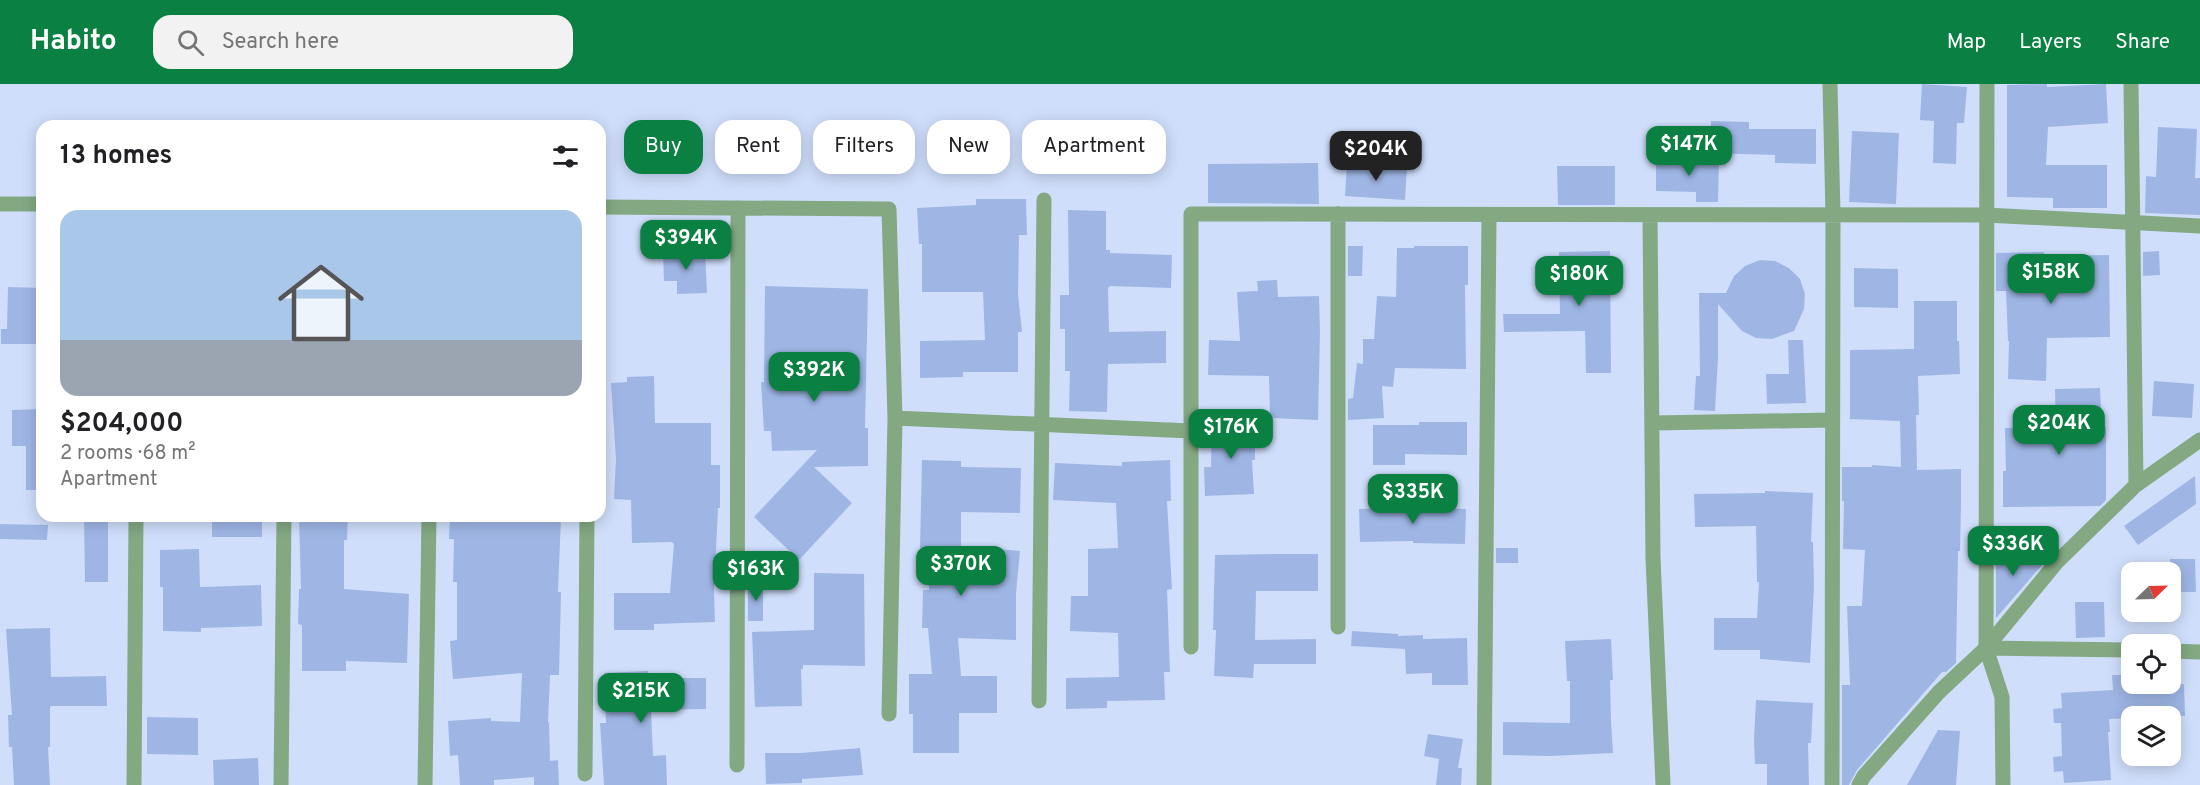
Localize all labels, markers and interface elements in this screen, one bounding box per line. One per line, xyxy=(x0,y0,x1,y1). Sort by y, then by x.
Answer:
search box xyxy=(153,15,573,69)
text: Habito xyxy=(30,24,117,60)
icon: search xyxy=(174,26,207,59)
text: Search here xyxy=(222,29,339,56)
text: Map xyxy=(1947,29,1986,56)
text: Layers xyxy=(2019,29,2082,56)
text: Share xyxy=(2115,29,2170,56)
chip: Buy xyxy=(624,120,703,174)
chip: Rent xyxy=(715,120,801,174)
chip: Filters xyxy=(813,120,915,174)
chip: New xyxy=(927,120,1010,174)
chip: Apartment xyxy=(1022,120,1166,174)
pin: $147K xyxy=(1647,126,1731,177)
pin: $204K xyxy=(1334,131,1418,182)
text: $147K xyxy=(1660,132,1718,158)
text: $204K xyxy=(1344,137,1408,163)
text: 13 homes xyxy=(60,140,172,173)
icon: filters xyxy=(549,140,582,173)
pin: $394K xyxy=(644,220,728,271)
text: $394K xyxy=(654,226,718,252)
icon: home xyxy=(267,249,375,357)
pin: $158K xyxy=(2009,254,2093,305)
pin: $180K xyxy=(1537,256,1621,307)
text: $158K xyxy=(2022,260,2080,286)
text: $180K xyxy=(1549,262,1609,288)
pin: $392K xyxy=(772,352,856,403)
text: $392K xyxy=(783,358,845,384)
pin: $204K xyxy=(2017,405,2101,456)
text: $204,000 xyxy=(60,408,183,441)
pin: $176K xyxy=(1189,409,1273,460)
text: $204K xyxy=(2027,411,2091,437)
text: $176K xyxy=(1203,415,1259,441)
text: 2 rooms · 68 m² xyxy=(60,441,196,467)
text: Apartment xyxy=(60,467,158,493)
pin: $335K xyxy=(1371,474,1455,525)
text: $335K xyxy=(1382,480,1444,506)
pin: $336K xyxy=(1971,526,2055,577)
text: $336K xyxy=(1982,532,2044,558)
pin: $370K xyxy=(919,546,1003,597)
pin: $163K xyxy=(714,551,798,602)
text: $370K xyxy=(930,552,992,578)
text: $163K xyxy=(727,557,785,583)
north arrow xyxy=(2121,562,2181,622)
map controls xyxy=(2121,562,2181,766)
button: locate xyxy=(2121,634,2181,694)
pin: $215K xyxy=(599,673,683,724)
text: $215K xyxy=(612,679,670,705)
button: layers xyxy=(2121,706,2181,766)

